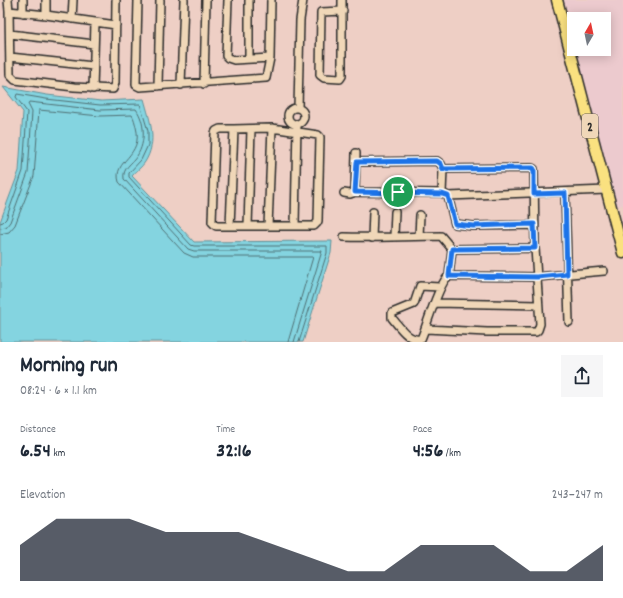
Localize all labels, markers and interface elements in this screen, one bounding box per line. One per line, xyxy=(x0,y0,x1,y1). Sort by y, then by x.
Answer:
north arrow xyxy=(567,12,611,56)
map controls xyxy=(567,12,611,56)
road number: 2 xyxy=(582,114,598,138)
pin xyxy=(381,175,415,209)
icon: arrive xyxy=(387,181,409,203)
text: Morning run xyxy=(20,351,118,382)
button: share xyxy=(561,355,603,397)
text: 08:24 · 6 × 1.1 km xyxy=(20,382,97,401)
text: Distance xyxy=(20,422,56,438)
text: Time xyxy=(216,422,235,438)
text: Pace xyxy=(413,422,432,438)
text: 6.54 xyxy=(20,438,51,466)
text: 32:16 xyxy=(216,438,251,466)
text: 4:56 xyxy=(413,438,443,466)
text: km xyxy=(51,446,65,462)
text: /km xyxy=(443,446,461,462)
text: Elevation xyxy=(20,486,65,505)
text: 243–247 m xyxy=(552,486,603,505)

